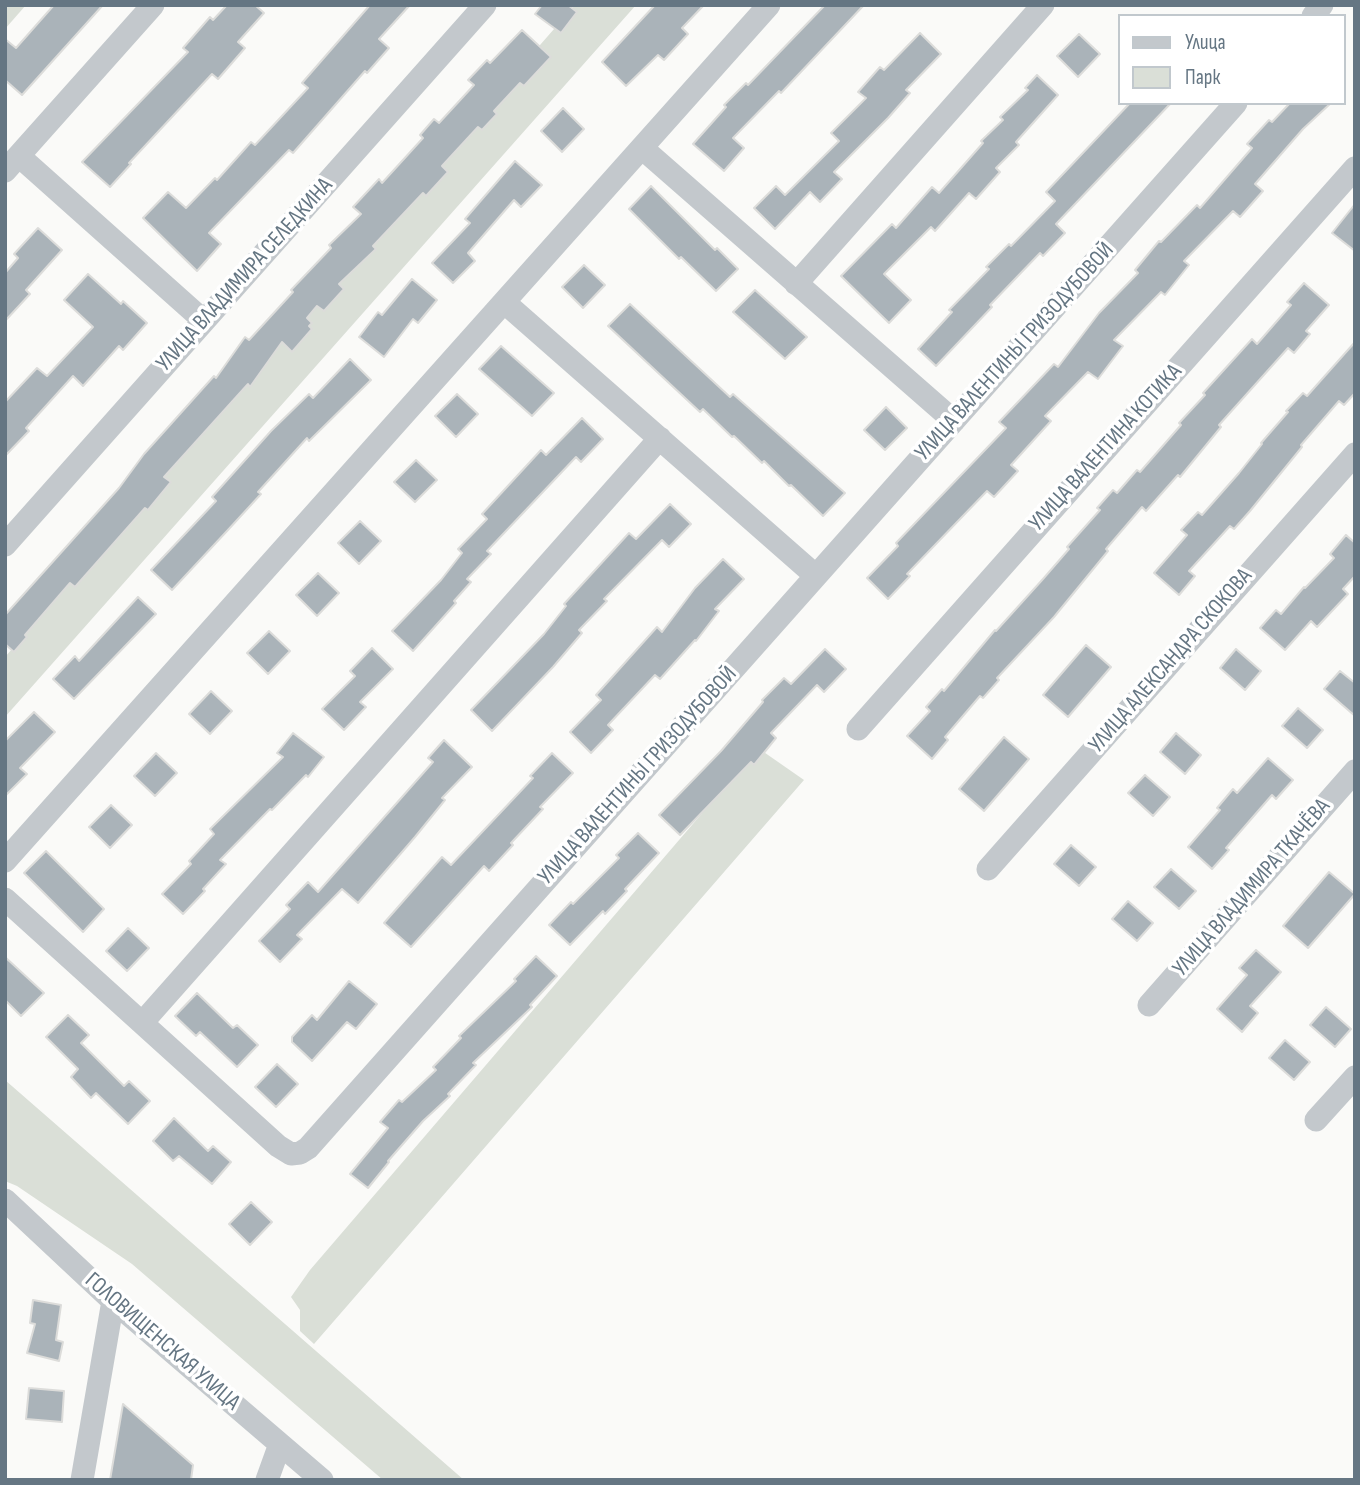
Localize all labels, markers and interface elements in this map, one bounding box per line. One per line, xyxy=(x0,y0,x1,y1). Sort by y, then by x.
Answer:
legend xyxy=(1118,14,1346,105)
text: Улица xyxy=(1185,30,1226,55)
text: Парк xyxy=(1185,65,1220,90)
street label: УЛИЦА ВЛАДИМИРА СЕЛЕДКИНА xyxy=(151,173,339,377)
street label: УЛИЦА ВАЛЕНТИНЫ ГРИЗОДУБОВОЙ xyxy=(910,237,1120,467)
street label: УЛИЦА ВАЛЕНТИНА КОТИКА xyxy=(1024,359,1188,537)
street label: УЛИЦА АЛЕКСАНДРА СКОКОВА xyxy=(1084,563,1258,759)
street label: УЛИЦА ВАЛЕНТИНЫ ГРИЗОДУБОВОЙ xyxy=(533,661,743,891)
street label: УЛИЦА ВЛАДИМИРА ТКАЧЁВА xyxy=(1167,794,1337,982)
street label: ГОЛОВИЩЕНСКАЯ УЛИЦА xyxy=(79,1267,245,1417)

